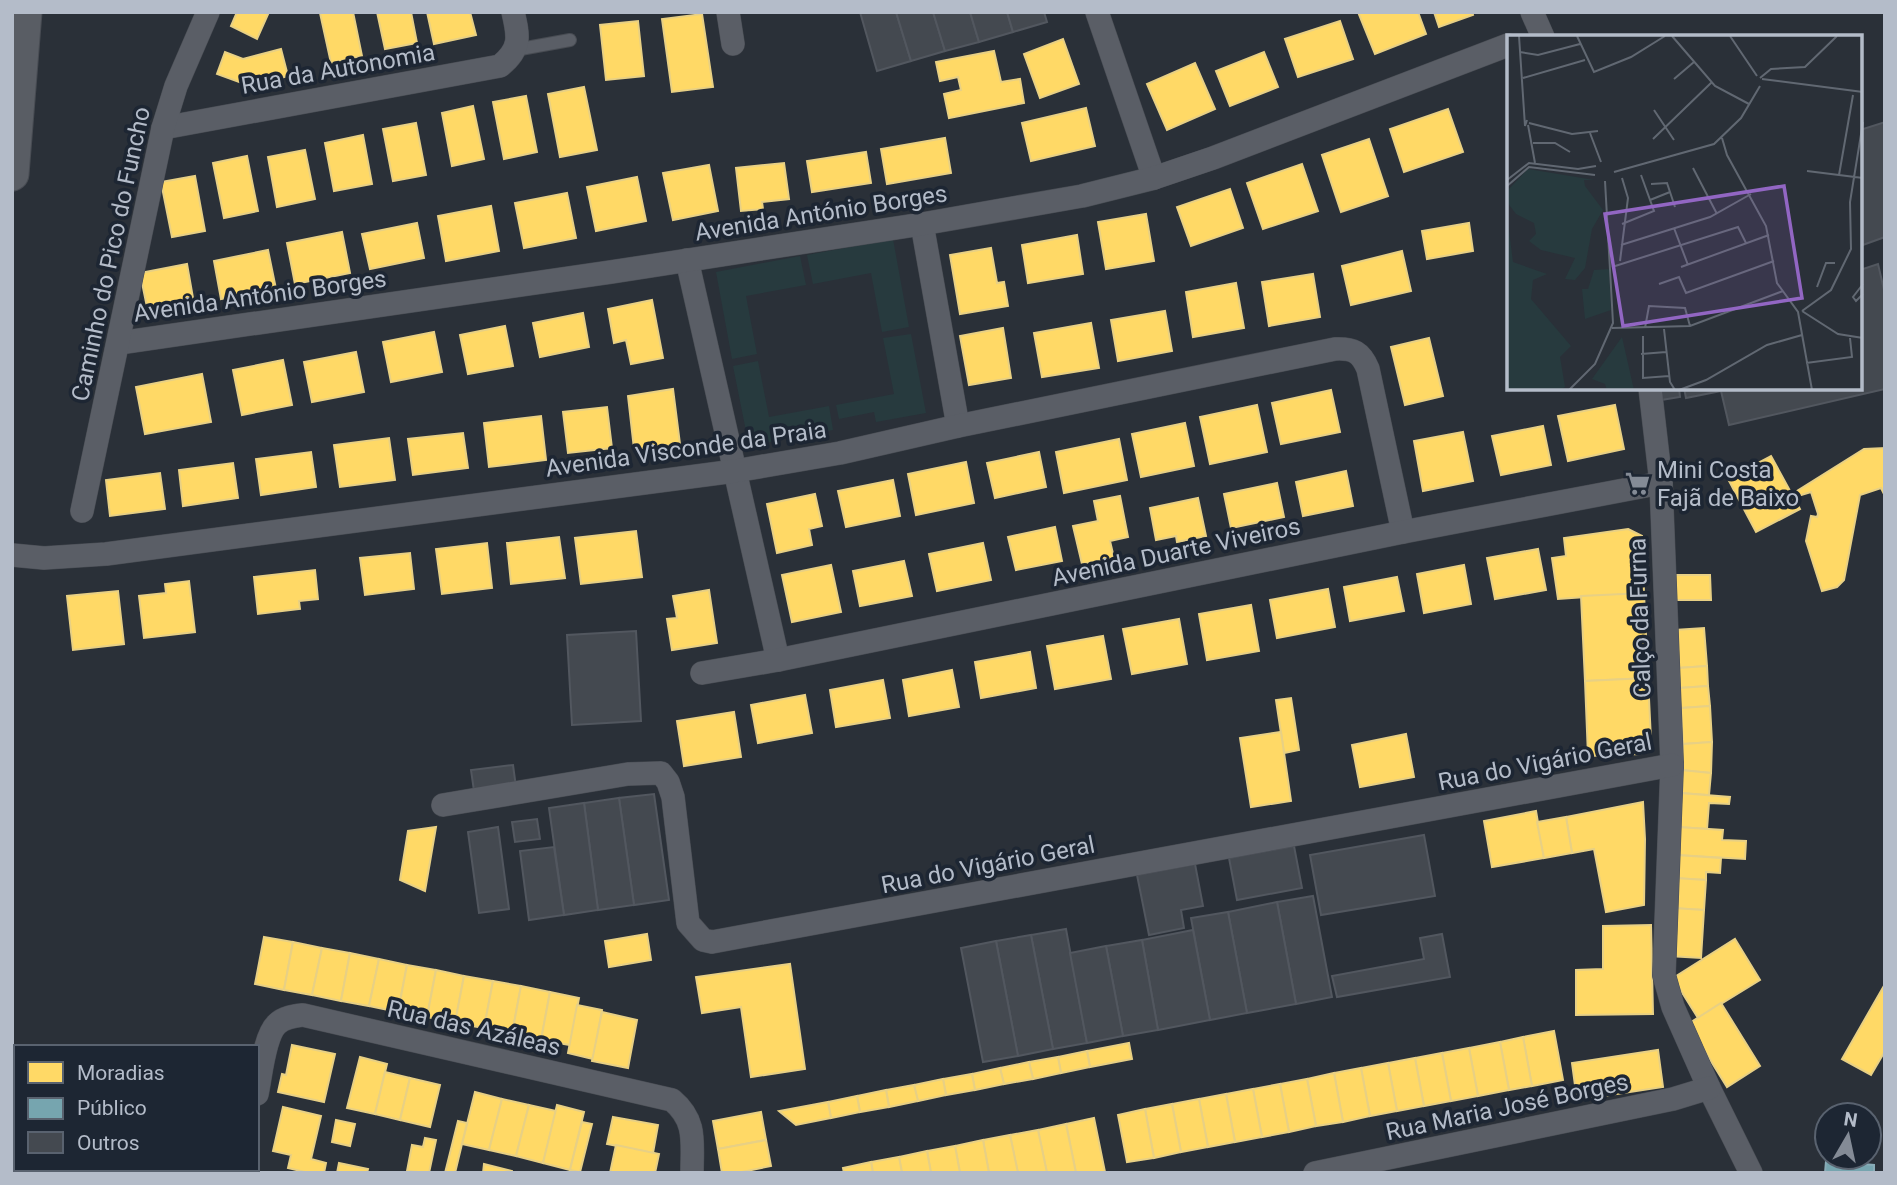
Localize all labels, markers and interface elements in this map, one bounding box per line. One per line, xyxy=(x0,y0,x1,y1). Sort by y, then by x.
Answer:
inset map xyxy=(1507,35,1862,390)
street label: Rua da Autonomia xyxy=(239,38,437,100)
street label: Caminho do Pico do Funcho xyxy=(66,104,156,404)
street label: Avenida António Borges xyxy=(693,179,949,247)
street label: Avenida António Borges xyxy=(132,264,388,328)
street label: Avenida Visconde da Praia xyxy=(544,415,828,483)
place label: Mini Costa Fajã de Baixo xyxy=(1657,456,1799,512)
supermarket icon: Mini Costa Fajã de Baixo xyxy=(1623,470,1651,498)
street label: Avenida Duarte Viveiros xyxy=(1049,512,1303,592)
street label: Calço da Furna xyxy=(1623,538,1657,698)
street label: Rua do Vigário Geral xyxy=(1436,728,1654,796)
street label: Rua do Vigário Geral xyxy=(879,831,1097,899)
street label: Rua das Azáleas xyxy=(385,994,563,1062)
legend xyxy=(14,1045,259,1171)
text: Moradias xyxy=(77,1061,165,1085)
street label: Rua Maria José Borges xyxy=(1383,1068,1631,1146)
text: Público xyxy=(77,1096,147,1120)
north arrow xyxy=(1813,1101,1883,1171)
text: N xyxy=(1842,1107,1859,1132)
text: Outros xyxy=(77,1131,140,1155)

